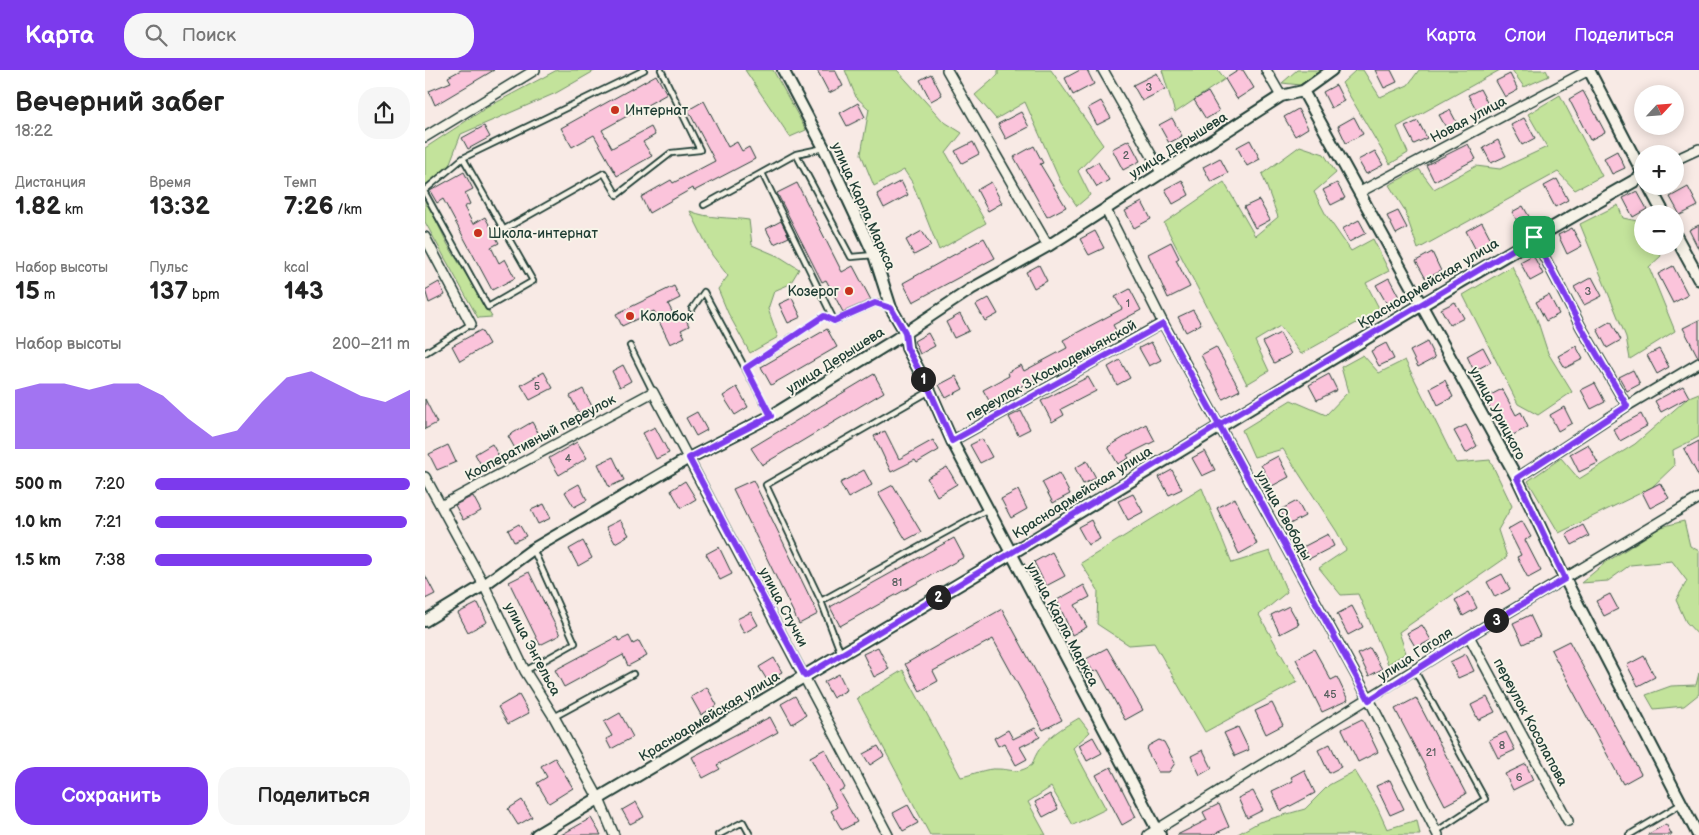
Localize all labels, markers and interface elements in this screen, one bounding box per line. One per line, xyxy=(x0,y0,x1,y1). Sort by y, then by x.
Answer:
search box xyxy=(124,13,474,58)
text: Карта xyxy=(25,21,94,50)
icon: search xyxy=(142,21,170,49)
text: Поиск xyxy=(182,24,236,47)
text: Карта xyxy=(1426,25,1476,46)
text: Слои xyxy=(1504,25,1546,46)
text: Поделиться xyxy=(1574,25,1674,46)
house number: 3 xyxy=(1146,81,1153,94)
north arrow xyxy=(1634,85,1684,135)
map controls xyxy=(1634,85,1684,255)
text: Вечерний забег xyxy=(15,86,224,119)
button: share xyxy=(358,87,410,139)
street label: Новая улица xyxy=(1427,92,1510,147)
place label: Интернат xyxy=(625,102,689,119)
marker: Интернат xyxy=(609,104,621,116)
street label: улица Дерышева xyxy=(1126,108,1231,182)
text: 18:22 xyxy=(15,122,53,141)
street label: улица Карла Маркса xyxy=(828,140,900,273)
button: + xyxy=(1634,145,1684,195)
house number: 2 xyxy=(1123,149,1130,162)
text: Дистанция xyxy=(15,174,86,191)
text: Время xyxy=(149,174,191,191)
text: Темп xyxy=(284,174,317,191)
text: 1.82 xyxy=(15,191,61,222)
text: 13:32 xyxy=(149,191,210,222)
text: 7:26 xyxy=(284,191,334,222)
text: km xyxy=(61,201,83,218)
text: /km xyxy=(334,201,362,218)
button: − xyxy=(1634,205,1684,255)
pin xyxy=(1513,216,1555,258)
icon: arrive xyxy=(1520,223,1548,251)
place label: Школа-интернат xyxy=(488,225,598,242)
marker: Школа-интернат xyxy=(472,227,484,239)
street label: Красноармейская улица xyxy=(1355,234,1502,332)
text: Набор высоты xyxy=(15,259,108,276)
text: Пульс xyxy=(149,259,188,276)
text: kcal xyxy=(284,259,309,276)
text: 15 xyxy=(15,276,40,307)
text: 137 xyxy=(149,276,188,307)
text: 143 xyxy=(284,276,324,307)
place label: Козерог xyxy=(788,283,840,300)
marker: Козерог xyxy=(843,285,855,297)
house number: 3 xyxy=(1585,285,1592,298)
text: m xyxy=(40,286,55,303)
text: bpm xyxy=(188,286,220,303)
house number: 1 xyxy=(1126,297,1130,310)
place label: Колобок xyxy=(640,308,694,325)
marker: Колобок xyxy=(624,310,636,322)
street label: переулок З.Космодемьянской xyxy=(963,316,1139,425)
street label: улица Дерышева xyxy=(783,323,888,397)
text: Набор высоты xyxy=(15,335,122,354)
text: 200–211 m xyxy=(332,335,410,354)
street label: улица Урицкого xyxy=(1466,364,1529,463)
pin: 1 xyxy=(911,366,935,392)
text: 1 xyxy=(921,371,926,388)
house number: 5 xyxy=(534,380,540,393)
street label: Кооперативный переулок xyxy=(462,390,619,484)
street label: Красноармейская улица xyxy=(1009,442,1156,542)
house number: 4 xyxy=(565,452,572,465)
street label: улица Свободы xyxy=(1252,467,1315,563)
text: 500 m xyxy=(15,475,62,494)
text: 7:20 xyxy=(95,475,125,494)
text: 1.0 km xyxy=(15,513,62,532)
text: 7:21 xyxy=(95,513,121,532)
text: 1.5 km xyxy=(15,551,61,570)
text: 7:38 xyxy=(95,551,125,570)
street label: улица Карла Маркса xyxy=(1023,559,1103,690)
street label: улица Стучки xyxy=(756,565,812,650)
house number: 81 xyxy=(892,576,902,589)
pin: 2 xyxy=(925,584,951,610)
text: 2 xyxy=(934,589,943,606)
street label: улица Энгельса xyxy=(501,600,565,699)
pin: 3 xyxy=(1483,608,1509,632)
text: 3 xyxy=(1492,612,1501,629)
street label: улица Гоголя xyxy=(1375,624,1456,685)
street label: переулок Косолапова xyxy=(1490,655,1572,790)
street label: Красноармейская улица xyxy=(636,667,783,765)
house number: 45 xyxy=(1323,688,1337,701)
house number: 8 xyxy=(1499,739,1505,752)
house number: 21 xyxy=(1426,746,1436,759)
button: Сохранить xyxy=(15,767,208,825)
button: Поделиться xyxy=(218,767,410,825)
house number: 6 xyxy=(1516,771,1523,784)

